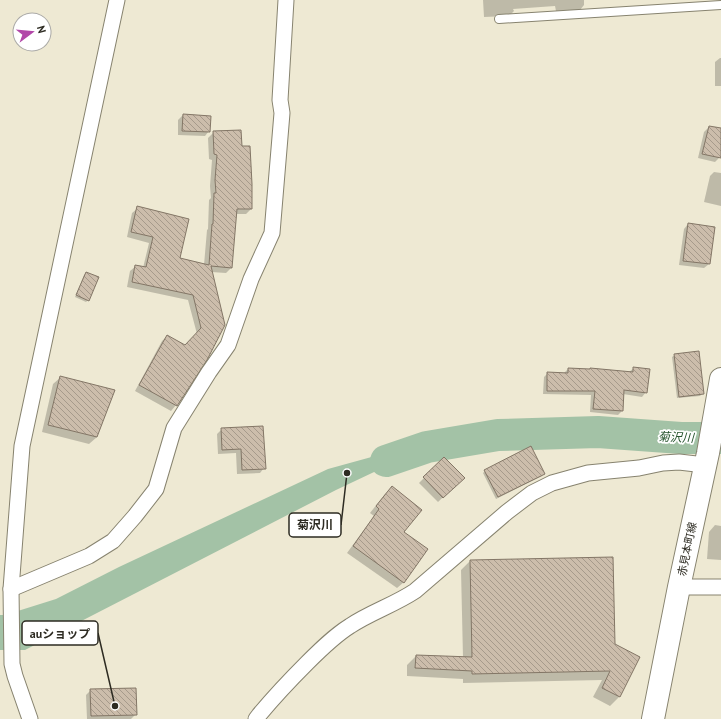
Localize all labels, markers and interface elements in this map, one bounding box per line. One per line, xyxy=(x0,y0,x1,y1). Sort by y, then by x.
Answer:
north arrow xyxy=(12,12,52,52)
text: N xyxy=(34,24,49,35)
water label: 菊沢川 xyxy=(658,429,696,445)
callout: 菊沢川 xyxy=(289,513,341,537)
text: 菊沢川 xyxy=(297,517,333,532)
street label: 赤見本町線 xyxy=(674,521,700,577)
callout: auショップ xyxy=(22,621,98,645)
text: auショップ xyxy=(30,626,90,641)

